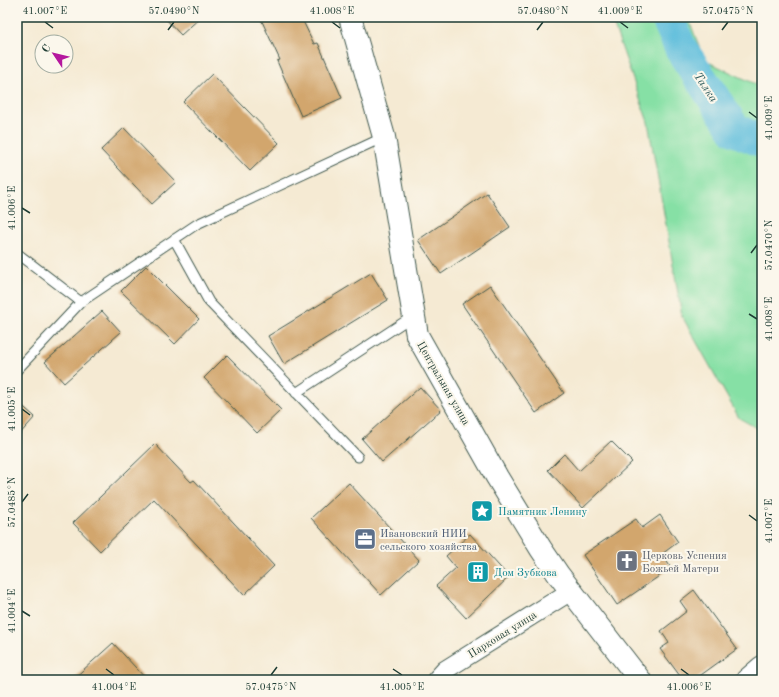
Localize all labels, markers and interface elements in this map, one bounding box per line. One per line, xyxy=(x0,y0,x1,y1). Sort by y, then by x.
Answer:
text: 41.007°E xyxy=(23,6,67,16)
text: 57.0490°N xyxy=(148,6,200,16)
text: 41.008°E xyxy=(310,6,354,16)
text: 57.0480°N xyxy=(517,6,569,16)
text: 41.009°E xyxy=(598,6,642,16)
text: 57.0475°N xyxy=(702,6,754,16)
north arrow xyxy=(34,34,74,74)
text: С xyxy=(40,43,54,55)
water label: Талка xyxy=(691,70,720,105)
text: 41.009°E xyxy=(764,96,774,140)
text: 41.006°E xyxy=(7,186,17,230)
text: 57.0470°N xyxy=(764,219,774,271)
text: 41.008°E xyxy=(764,297,774,341)
street label: Центральная улица xyxy=(414,340,471,428)
text: 41.005°E xyxy=(7,387,17,431)
text: 57.0485°N xyxy=(7,476,17,528)
place icon: Памятник Ленину xyxy=(469,498,495,524)
text: 41.007°E xyxy=(764,499,774,543)
place label: Памятник Ленину xyxy=(498,507,587,518)
office icon: Ивановский НИИ сельского хозяйства xyxy=(352,526,378,552)
place label: Ивановский НИИ сельского хозяйства xyxy=(380,529,478,553)
church icon: Церковь Успения Божьей Матери xyxy=(614,548,640,574)
place label: Церковь Успения Божьей Матери xyxy=(642,551,727,575)
building icon: Дом Зубкова xyxy=(465,559,491,585)
place label: Дом Зубкова xyxy=(494,568,557,579)
text: 41.004°E xyxy=(7,589,17,633)
street label: Парковая улица xyxy=(467,610,539,661)
text: 41.004°E xyxy=(92,682,136,692)
text: 57.0475°N xyxy=(245,682,297,692)
text: 41.005°E xyxy=(380,682,424,692)
text: 41.006°E xyxy=(667,682,711,692)

